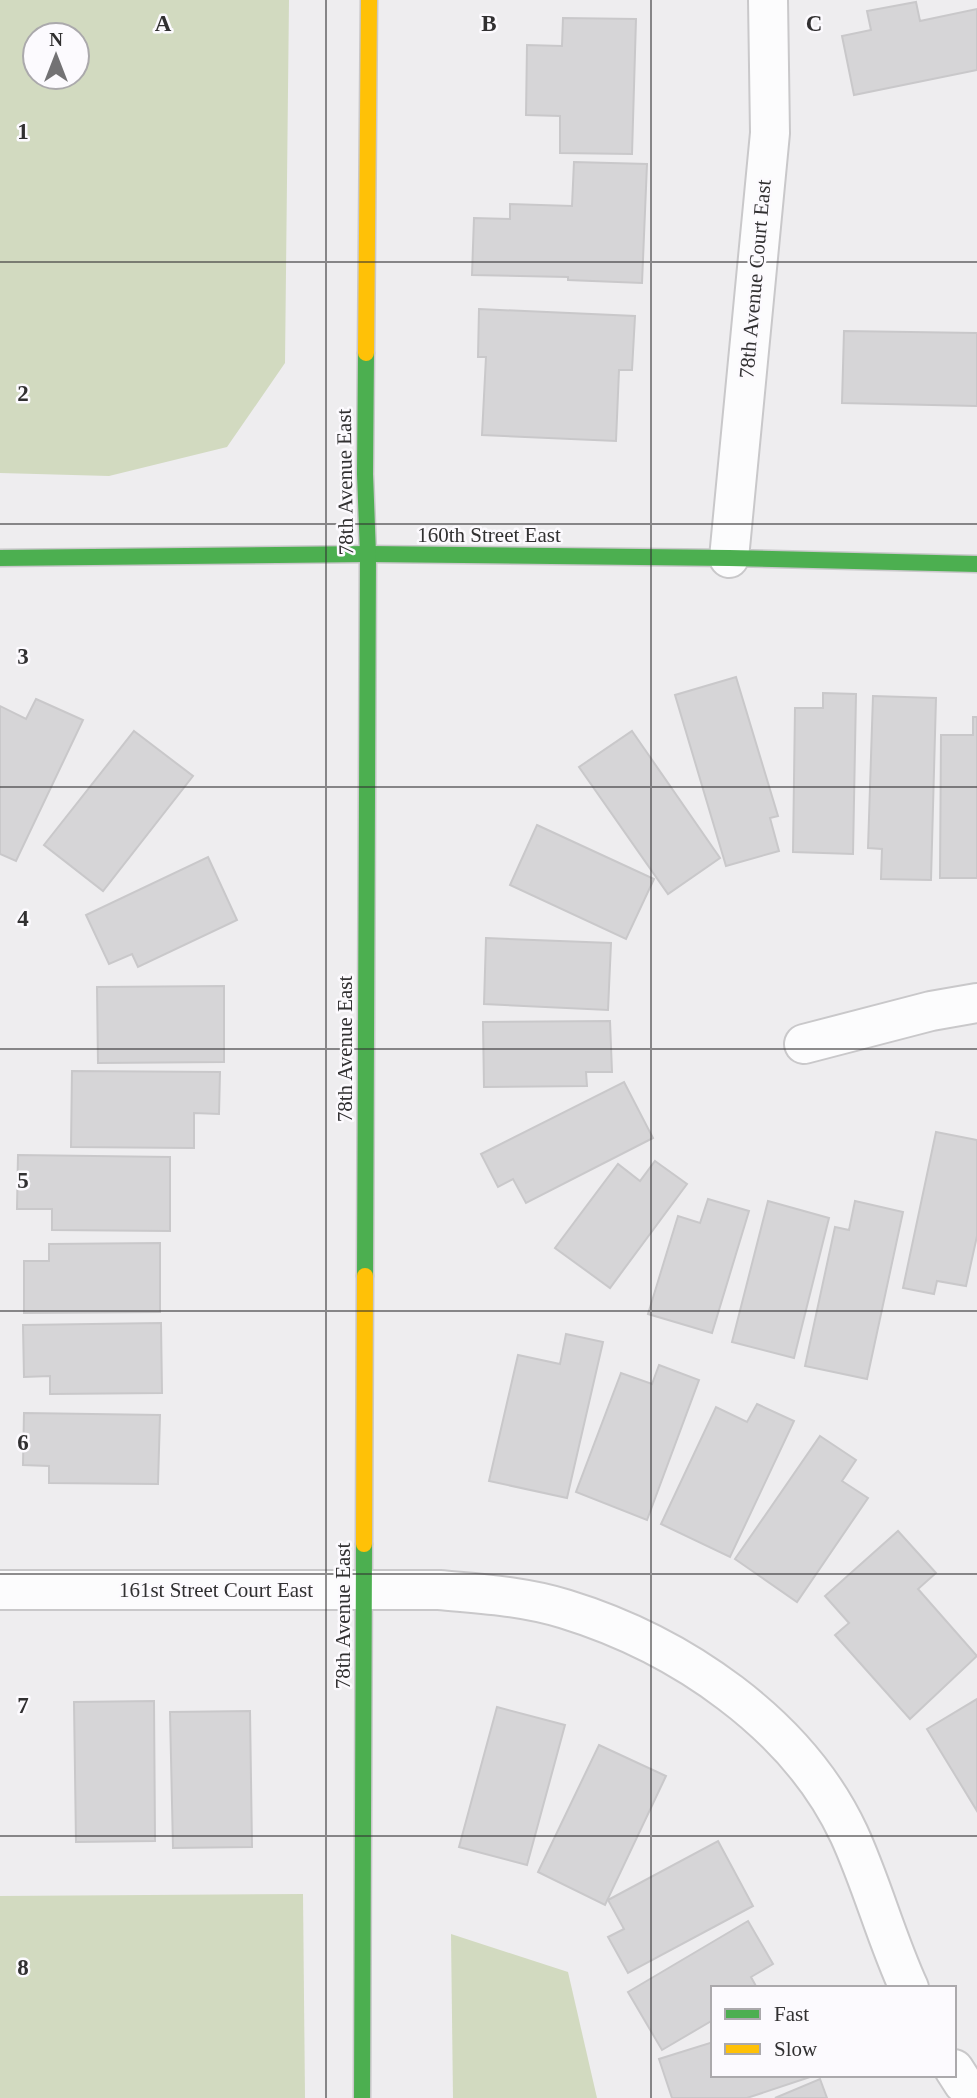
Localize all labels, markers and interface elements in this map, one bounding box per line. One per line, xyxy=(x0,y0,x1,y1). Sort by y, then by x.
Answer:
text: A xyxy=(155,11,172,36)
text: B xyxy=(481,11,497,36)
text: C xyxy=(806,11,822,36)
north arrow xyxy=(21,21,91,91)
text: N xyxy=(49,29,63,50)
text: 1 xyxy=(17,119,29,144)
street label: 78th Avenue Court East xyxy=(734,178,776,380)
text: 2 xyxy=(17,381,29,406)
street label: 78th Avenue East xyxy=(332,408,358,555)
street label: 160th Street East xyxy=(417,523,561,547)
text: 3 xyxy=(17,644,29,669)
text: 4 xyxy=(17,906,29,931)
street label: 78th Avenue East xyxy=(333,976,357,1122)
text: 5 xyxy=(17,1168,29,1193)
text: 6 xyxy=(17,1430,29,1455)
street label: 78th Avenue East xyxy=(331,1543,355,1689)
street label: 161st Street Court East xyxy=(119,1578,313,1602)
text: 7 xyxy=(17,1693,29,1718)
text: 8 xyxy=(17,1955,29,1980)
legend xyxy=(711,1986,956,2077)
text: Fast xyxy=(774,2002,809,2026)
text: Slow xyxy=(774,2037,818,2061)

